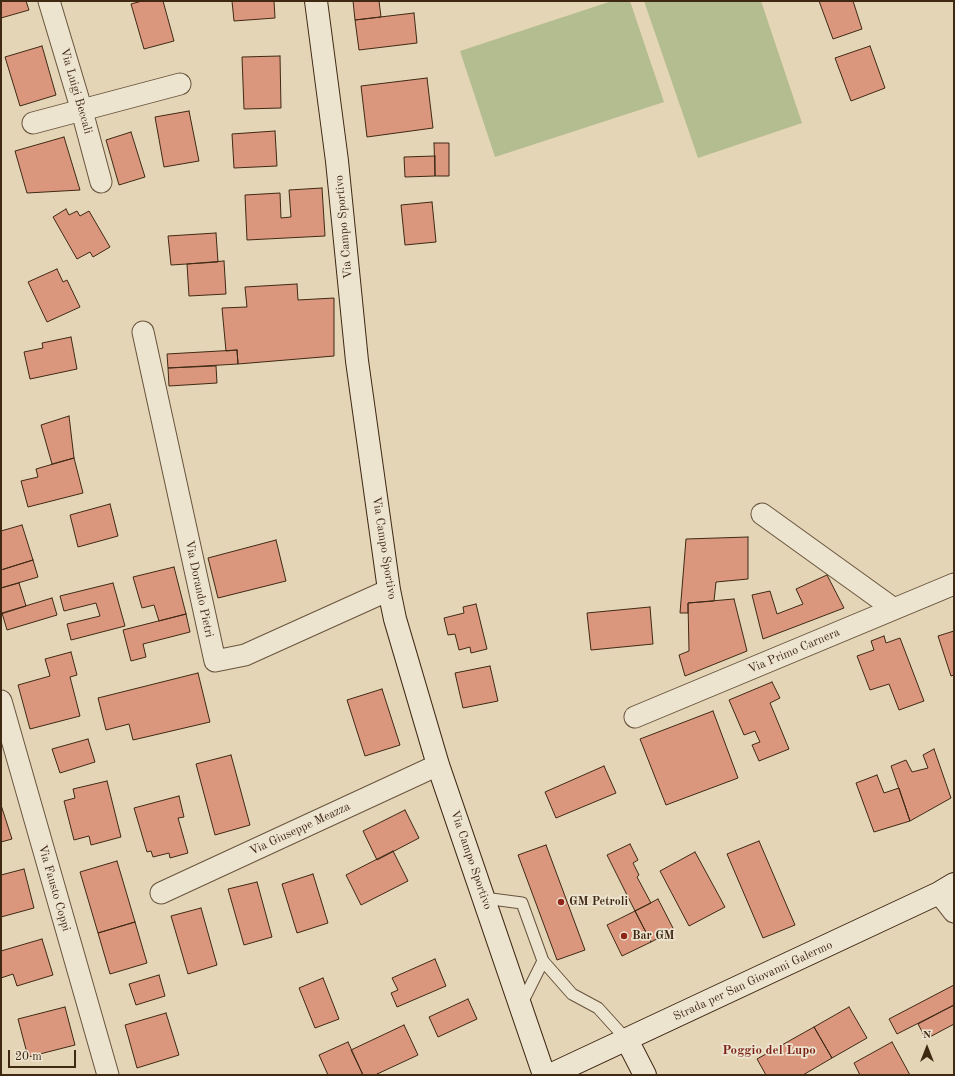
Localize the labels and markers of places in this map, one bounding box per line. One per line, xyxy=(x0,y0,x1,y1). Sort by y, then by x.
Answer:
place label: GM Petroli xyxy=(569,895,628,909)
marker: GM Petroli xyxy=(556,897,566,907)
place label: Bar GM xyxy=(632,929,675,943)
marker: Bar GM xyxy=(619,931,629,941)

